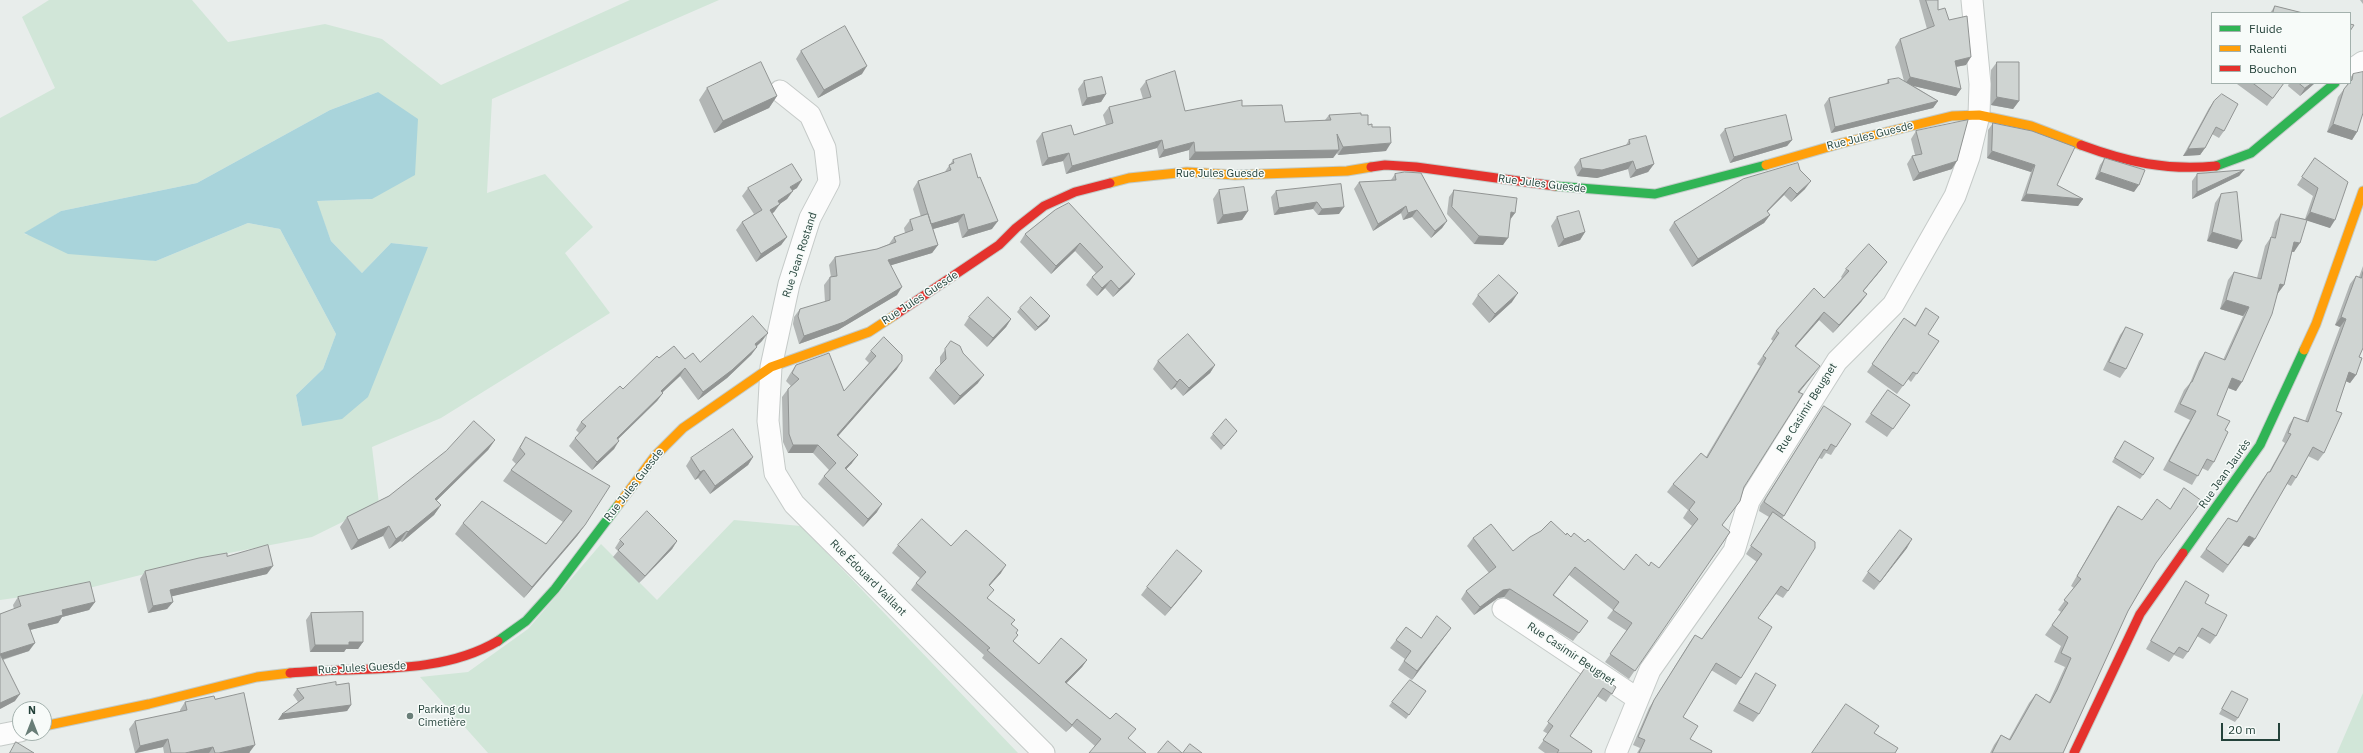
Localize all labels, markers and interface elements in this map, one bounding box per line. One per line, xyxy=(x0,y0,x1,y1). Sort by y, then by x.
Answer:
legend xyxy=(2211,12,2351,84)
text: Fluide xyxy=(2249,21,2282,36)
text: Ralenti xyxy=(2249,41,2287,56)
text: Bouchon xyxy=(2249,61,2297,76)
street label: Rue Jules Guesde xyxy=(1825,119,1915,153)
street label: Rue Jules Guesde xyxy=(1176,167,1264,181)
street label: Rue Jules Guesde xyxy=(1497,172,1587,196)
street label: Rue Jean Rostand xyxy=(780,211,820,299)
street label: Rue Jules Guesde xyxy=(879,268,961,328)
street label: Rue Casimir Beugnet xyxy=(1774,361,1840,455)
street label: Rue Jean Jaurès xyxy=(2196,437,2254,511)
street label: Rue Jules Guesde xyxy=(602,446,666,524)
street label: Rue Édouard Vaillant xyxy=(827,537,909,619)
street label: Rue Casimir Beugnet xyxy=(1525,620,1617,688)
street label: Rue Jules Guesde xyxy=(317,659,407,677)
north arrow xyxy=(12,701,52,741)
text: N xyxy=(28,703,36,717)
place label: Parking du Cimetière xyxy=(418,703,470,729)
marker: Parking du Cimetière xyxy=(405,711,415,721)
scale bar xyxy=(2223,715,2282,741)
text: 20 m xyxy=(2228,722,2256,737)

